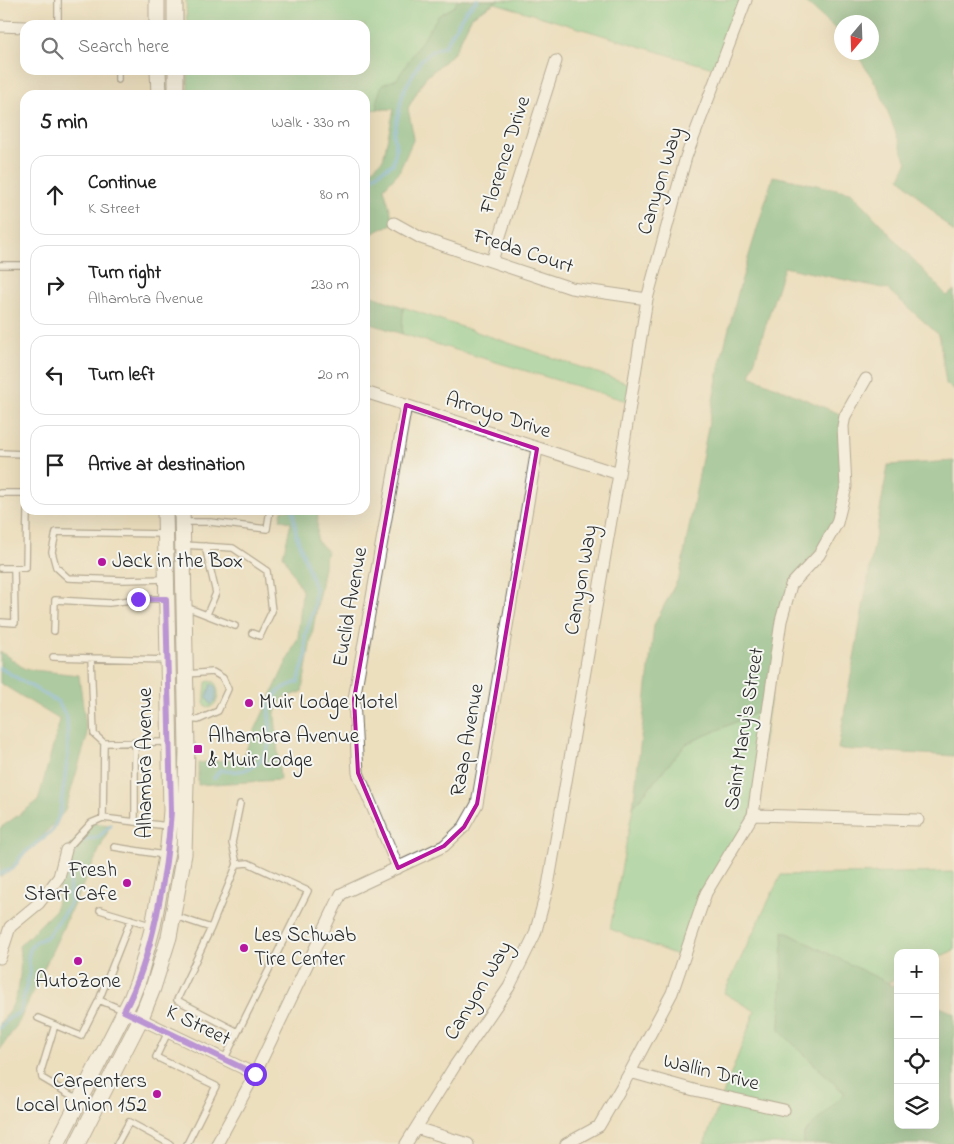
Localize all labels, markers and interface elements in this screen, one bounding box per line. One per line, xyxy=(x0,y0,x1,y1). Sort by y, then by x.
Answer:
north arrow xyxy=(834,15,879,60)
search box xyxy=(20,20,370,75)
icon: search xyxy=(38,34,66,62)
text: Search here xyxy=(78,34,169,61)
street label: Florence Drive xyxy=(473,92,539,219)
text: 5 min xyxy=(40,108,88,138)
text: Walk · 330 m xyxy=(271,111,350,135)
street label: Canyon Way xyxy=(630,123,694,239)
text: Continue xyxy=(88,170,156,197)
icon: ahead xyxy=(41,181,69,209)
text: 80 m xyxy=(320,183,349,207)
text: K Street xyxy=(88,197,140,221)
street label: Freda Court xyxy=(468,221,577,282)
text: Turn right xyxy=(88,260,161,287)
icon: right xyxy=(41,271,69,299)
text: 230 m xyxy=(311,273,349,297)
text: Alhambra Avenue xyxy=(88,287,203,311)
icon: left xyxy=(41,361,69,389)
text: Turn left xyxy=(88,362,155,389)
text: 20 m xyxy=(318,363,349,387)
street label: Arroyo Drive xyxy=(441,385,555,449)
icon: arrive xyxy=(41,451,69,479)
text: Arrive at destination xyxy=(88,452,245,479)
street label: Canyon Way xyxy=(558,523,608,638)
street label: Euclid Avenue xyxy=(326,544,376,669)
place label: Jack in the Box xyxy=(112,547,243,577)
marker: Jack in the Box xyxy=(96,556,108,568)
route end xyxy=(127,588,150,611)
street label: Saint Mary's Street xyxy=(717,645,775,813)
street label: Raap Avenue xyxy=(443,681,493,799)
street label: Alhambra Avenue xyxy=(131,687,161,839)
place label: Muir Lodge Motel xyxy=(259,688,398,720)
marker: Muir Lodge Motel xyxy=(243,697,255,709)
place label: Alhambra Avenue & Muir Lodge xyxy=(208,722,360,778)
marker: Alhambra Avenue & Muir Lodge xyxy=(192,743,204,755)
place label: Fresh Start Cafe xyxy=(24,856,118,910)
marker: Fresh Start Cafe xyxy=(121,877,133,889)
place label: Les Schwab Tire Center xyxy=(254,921,356,975)
street label: Canyon Way xyxy=(437,936,522,1047)
marker: Les Schwab Tire Center xyxy=(238,942,250,954)
map controls xyxy=(894,949,939,1129)
button: + xyxy=(894,949,939,994)
marker: AutoZone xyxy=(72,955,84,967)
place label: AutoZone xyxy=(35,967,121,997)
button: − xyxy=(894,994,939,1039)
street label: K Street xyxy=(161,998,235,1054)
button: locate xyxy=(894,1039,939,1084)
street label: Wallin Drive xyxy=(660,1047,763,1100)
route start xyxy=(244,1063,267,1086)
place label: Carpenters Local Union 152 xyxy=(16,1067,147,1121)
button: layers xyxy=(894,1084,939,1129)
marker: Carpenters Local Union 152 xyxy=(151,1088,163,1100)

